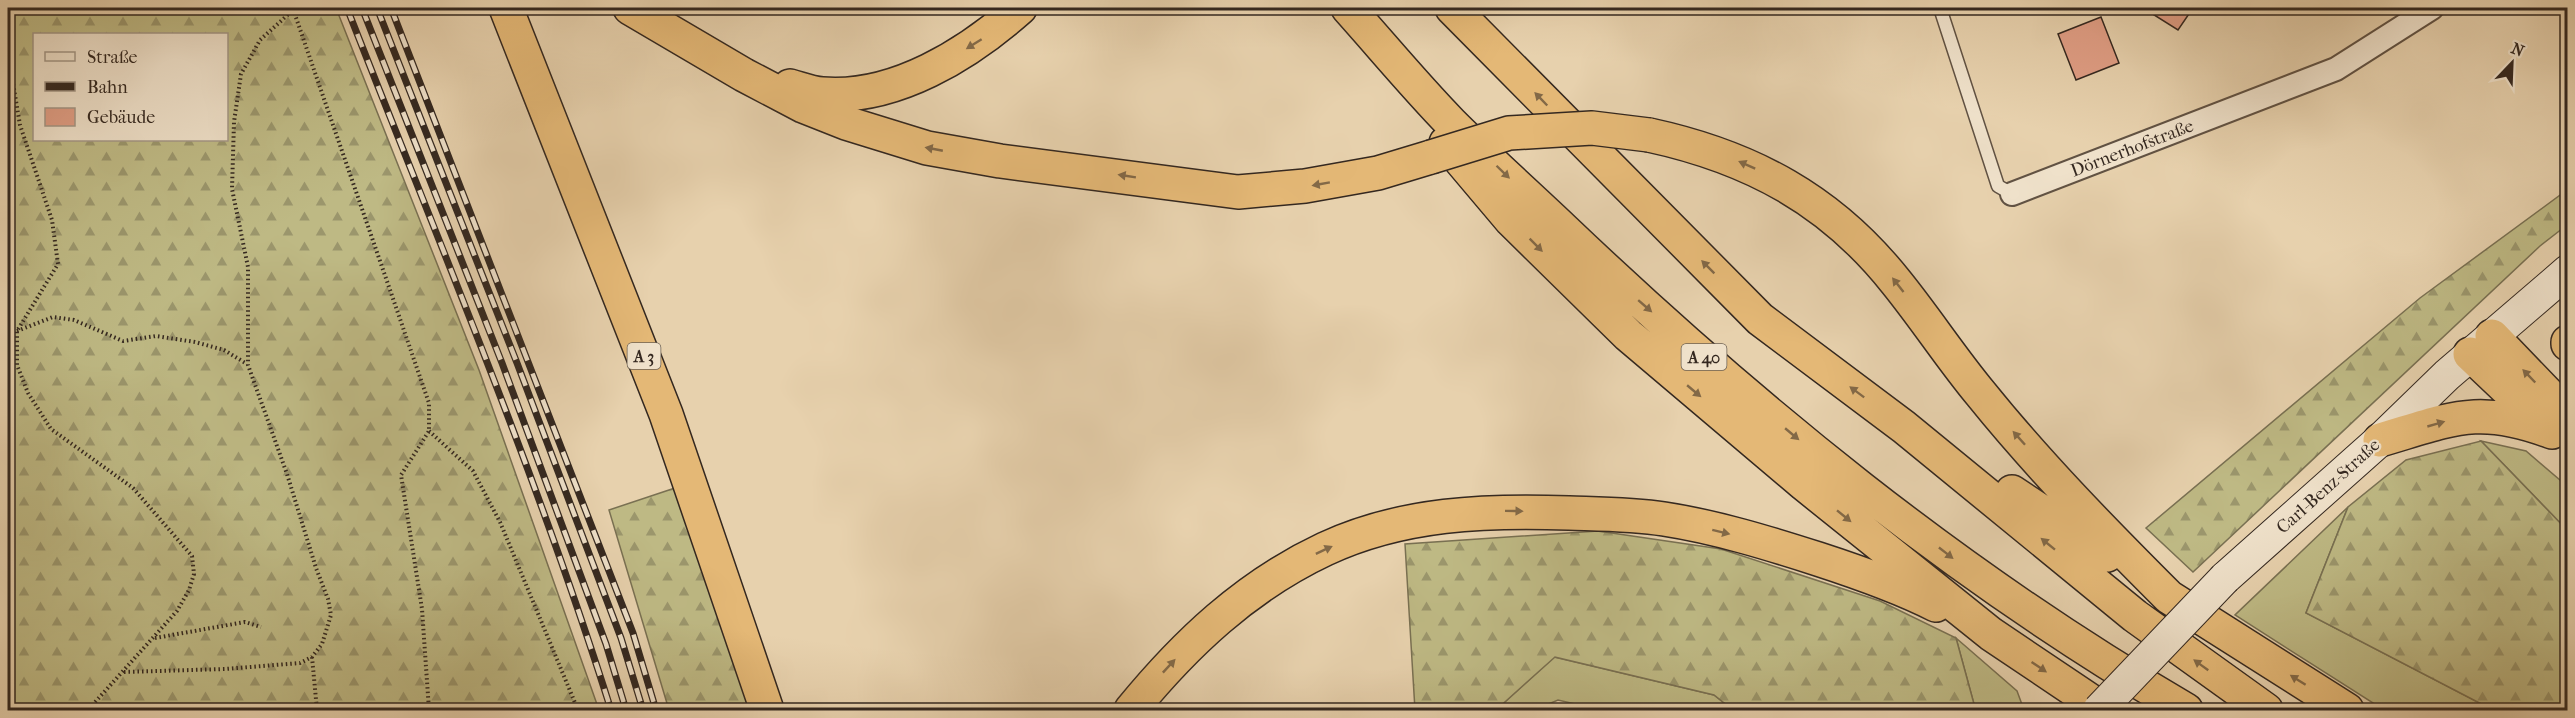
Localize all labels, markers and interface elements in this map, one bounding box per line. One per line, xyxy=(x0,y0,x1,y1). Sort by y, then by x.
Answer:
legend xyxy=(33,33,228,141)
north arrow xyxy=(2482,33,2542,93)
one-way arrow xyxy=(967,38,983,50)
text: N xyxy=(2508,39,2528,61)
text: Straße xyxy=(87,47,138,68)
text: Bahn xyxy=(87,77,128,98)
one-way arrow xyxy=(1534,92,1548,107)
text: Gebäude xyxy=(87,107,155,128)
street label: Dörnerhofstraße xyxy=(2068,115,2197,182)
one-way arrow xyxy=(925,144,944,153)
one-way arrow xyxy=(1738,160,1756,170)
one-way arrow xyxy=(1495,165,1510,178)
one-way arrow xyxy=(1118,172,1137,181)
one-way arrow xyxy=(1311,180,1330,189)
one-way arrow xyxy=(1528,237,1542,251)
one-way arrow xyxy=(1701,260,1716,274)
one-way arrow xyxy=(1892,277,1905,293)
one-way arrow xyxy=(1637,299,1652,312)
road number: A 3 xyxy=(628,343,660,369)
road number: A 40 xyxy=(1682,344,1726,370)
one-way arrow xyxy=(2523,369,2537,383)
one-way arrow xyxy=(1686,385,1702,398)
one-way arrow xyxy=(1850,386,1866,398)
one-way arrow xyxy=(2427,419,2445,428)
one-way arrow xyxy=(1784,427,1800,440)
one-way arrow xyxy=(2013,431,2026,446)
street label: Carl-Benz-Straße xyxy=(2272,434,2384,538)
one-way arrow xyxy=(1504,506,1523,516)
one-way arrow xyxy=(1836,509,1851,522)
one-way arrow xyxy=(1712,528,1730,538)
one-way arrow xyxy=(2040,539,2055,551)
one-way arrow xyxy=(1316,545,1333,554)
one-way arrow xyxy=(1938,547,1954,559)
one-way arrow xyxy=(2193,658,2209,671)
one-way arrow xyxy=(1162,659,1176,673)
one-way arrow xyxy=(2031,661,2047,673)
one-way arrow xyxy=(2290,674,2306,685)

